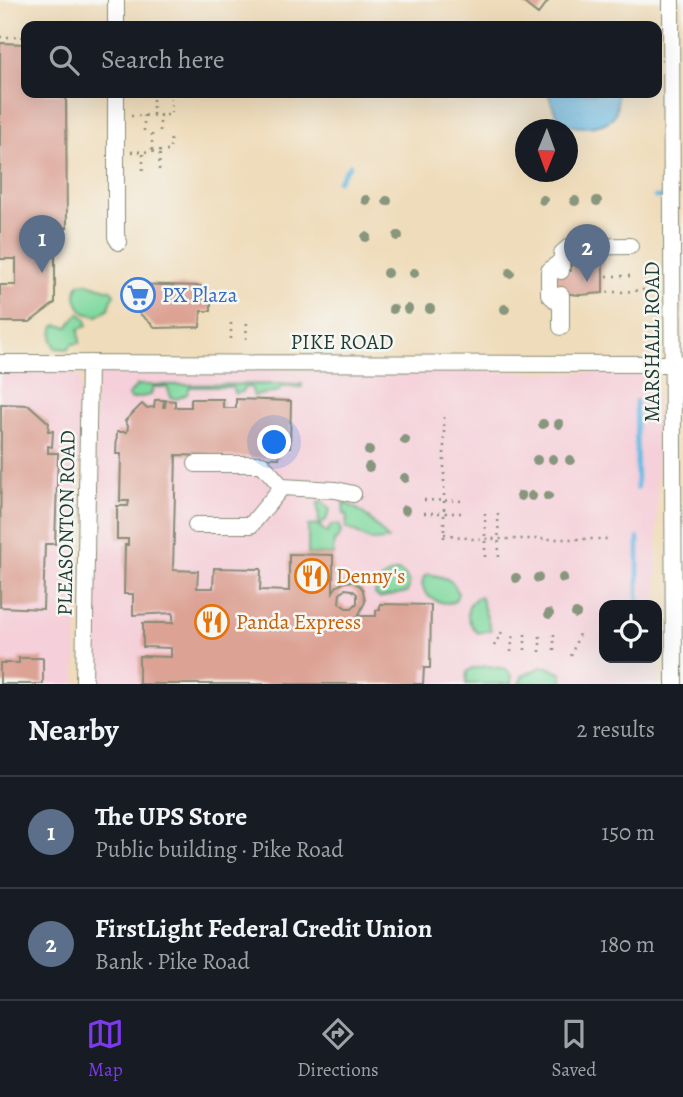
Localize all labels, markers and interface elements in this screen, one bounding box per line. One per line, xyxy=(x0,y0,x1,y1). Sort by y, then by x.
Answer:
search box xyxy=(21,21,662,98)
icon: search xyxy=(45,41,83,79)
text: Search here xyxy=(101,42,225,77)
north arrow xyxy=(515,119,578,182)
pin: 1 xyxy=(19,215,65,273)
pin: 2 xyxy=(564,224,610,282)
street label: MARSHALL ROAD xyxy=(638,262,666,422)
supermarket icon: PX Plaza xyxy=(119,276,157,314)
place label: PX Plaza xyxy=(162,281,238,309)
street label: PIKE ROAD xyxy=(291,328,393,356)
your location xyxy=(257,425,291,459)
street label: PLEASONTON ROAD xyxy=(50,430,82,616)
restaurant icon: Denny's xyxy=(293,557,331,595)
place label: Denny's xyxy=(336,562,406,590)
map controls xyxy=(599,600,662,663)
button: locate xyxy=(599,600,662,663)
restaurant icon: Panda Express xyxy=(193,603,231,641)
place label: Panda Express xyxy=(236,608,361,636)
text: Nearby xyxy=(28,710,119,750)
text: 2 results xyxy=(577,714,655,745)
text: The UPS Store xyxy=(95,799,247,834)
text: 1 xyxy=(47,817,55,848)
text: 150 m xyxy=(601,817,655,848)
text: Public building · Pike Road xyxy=(95,834,344,865)
text: FirstLight Federal Credit Union xyxy=(95,911,432,946)
text: 2 xyxy=(45,929,57,960)
text: 180 m xyxy=(600,929,655,960)
text: Bank · Pike Road xyxy=(95,946,250,977)
tab: Map xyxy=(86,1015,124,1083)
tab: Directions xyxy=(297,1015,379,1083)
tab: Saved xyxy=(552,1015,597,1083)

